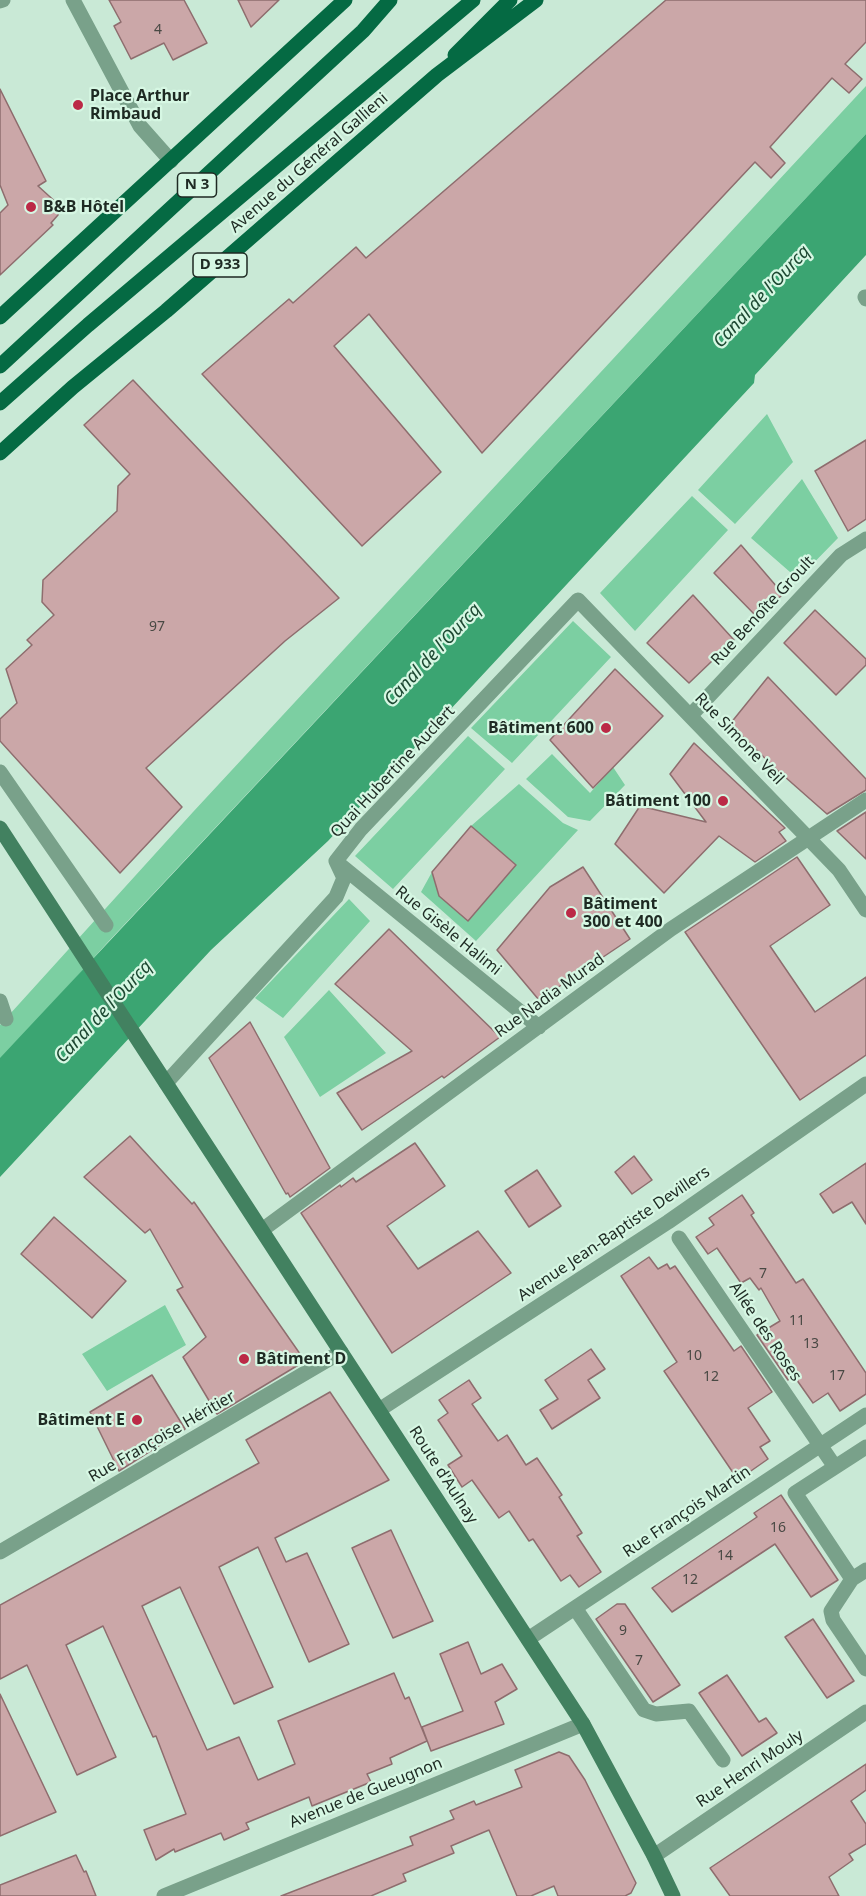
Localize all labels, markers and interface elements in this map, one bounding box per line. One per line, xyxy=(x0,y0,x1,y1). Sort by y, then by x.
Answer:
house number: 4 xyxy=(154,22,162,38)
place label: Place Arthur Rimbaud xyxy=(90,86,189,124)
street label: Avenue du Général Gallieni xyxy=(226,89,392,237)
marker: Place Arthur Rimbaud xyxy=(71,98,85,112)
road number: N 3 xyxy=(178,173,216,197)
place label: B&B Hôtel xyxy=(43,197,124,217)
marker: B&B Hôtel xyxy=(24,200,38,214)
water label: Canal de l'Ourcq xyxy=(709,241,815,353)
road number: D 933 xyxy=(193,253,247,277)
street label: Rue Benoîte Groult xyxy=(707,552,819,670)
water label: Canal de l'Ourcq xyxy=(380,599,486,711)
house number: 97 xyxy=(149,619,165,635)
street label: Rue Simone Veil xyxy=(690,689,788,789)
street label: Quai Hubertine Auclert xyxy=(327,702,459,842)
place label: Bâtiment 600 xyxy=(488,718,594,738)
marker: Bâtiment 600 xyxy=(599,721,613,735)
place label: Bâtiment 100 xyxy=(605,791,711,811)
marker: Bâtiment 100 xyxy=(716,794,730,808)
street label: Rue Gisèle Halimi xyxy=(391,882,505,980)
place label: Bâtiment 300 et 400 xyxy=(583,894,663,932)
marker: Bâtiment 300 et 400 xyxy=(564,906,578,920)
street label: Rue Nadia Murad xyxy=(491,950,609,1042)
water label: Canal de l'Ourcq xyxy=(51,956,157,1068)
street label: Avenue Jean-Baptiste Devillers xyxy=(514,1162,714,1306)
house number: 7 xyxy=(759,1266,767,1282)
street label: Allée des Roses xyxy=(725,1279,805,1385)
house number: 11 xyxy=(789,1313,805,1329)
house number: 13 xyxy=(803,1336,819,1352)
house number: 10 xyxy=(686,1348,702,1364)
place label: Bâtiment D xyxy=(256,1349,346,1369)
marker: Bâtiment D xyxy=(237,1352,251,1366)
house number: 17 xyxy=(829,1368,845,1384)
house number: 12 xyxy=(703,1369,719,1385)
street label: Rue Françoise Héritier xyxy=(85,1387,239,1487)
place label: Bâtiment E xyxy=(37,1410,125,1430)
marker: Bâtiment E xyxy=(130,1413,144,1427)
street label: Route d'Aulnay xyxy=(404,1423,482,1527)
street label: Rue François Martin xyxy=(620,1462,754,1562)
house number: 16 xyxy=(770,1520,786,1536)
house number: 14 xyxy=(717,1548,733,1564)
house number: 12 xyxy=(682,1572,698,1588)
house number: 9 xyxy=(619,1623,627,1639)
house number: 7 xyxy=(635,1653,643,1669)
street label: Rue Henri Mouly xyxy=(693,1726,807,1812)
street label: Avenue de Gueugnon xyxy=(287,1754,445,1832)

